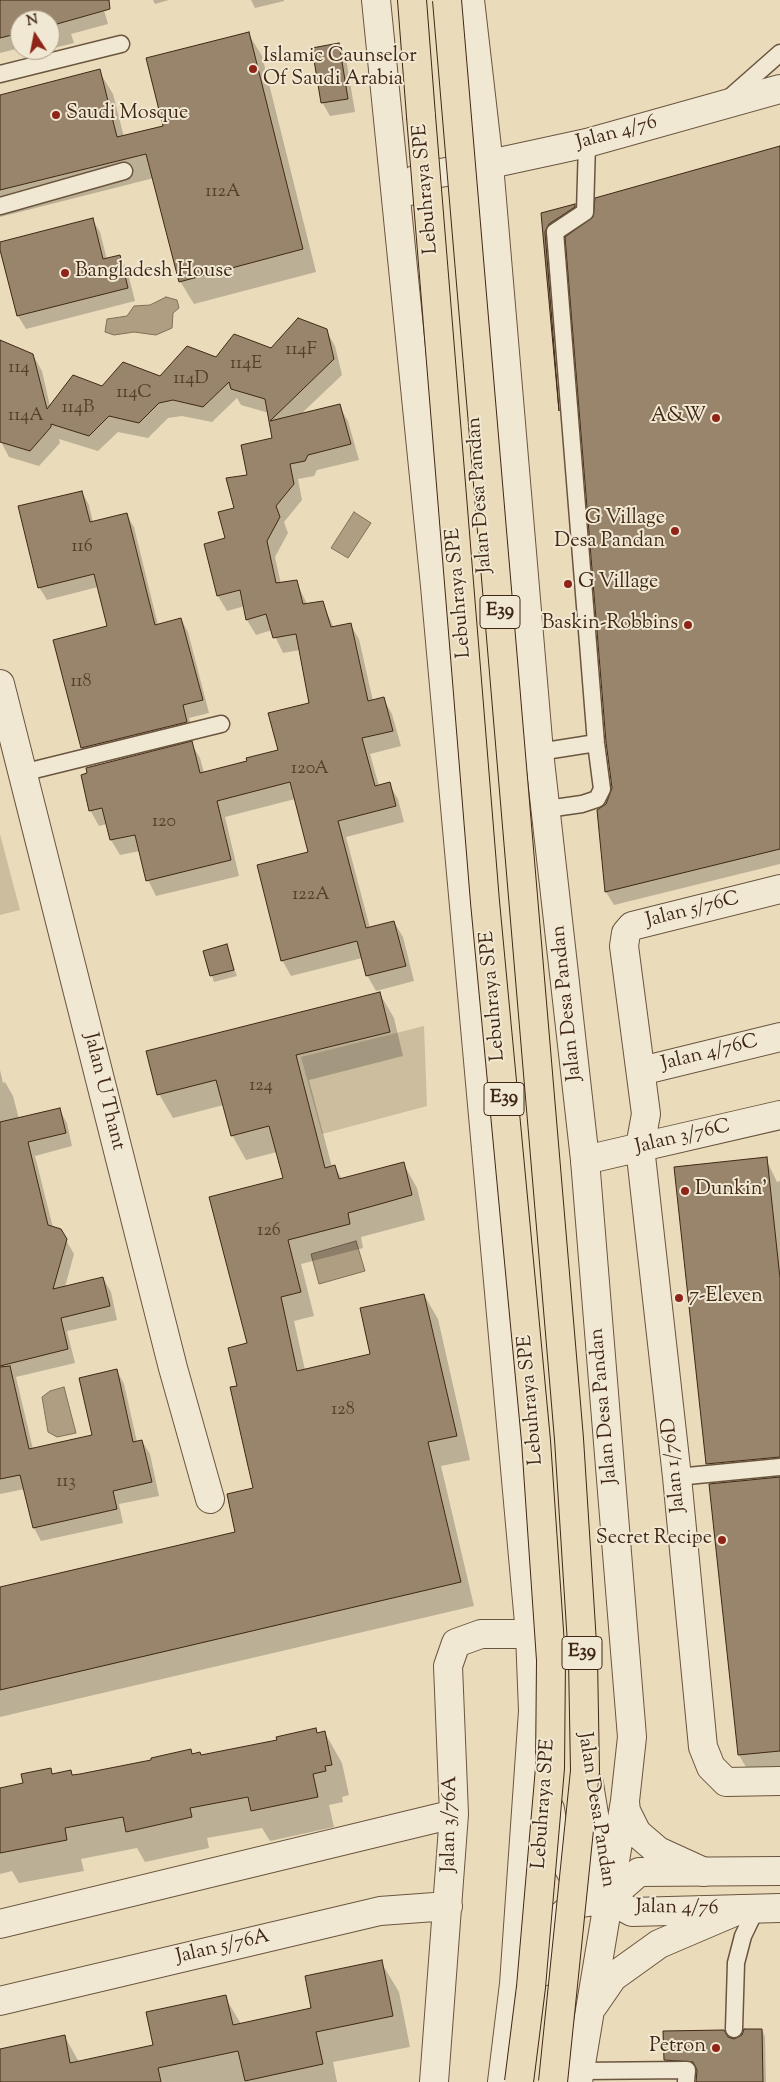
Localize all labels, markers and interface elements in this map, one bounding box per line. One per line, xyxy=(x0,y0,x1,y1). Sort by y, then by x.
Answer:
north arrow xyxy=(10,10,60,60)
text: N xyxy=(25,10,40,32)
place label: Islamic Caunselor Of Saudi Arabia xyxy=(263,46,417,93)
marker: Islamic Caunselor Of Saudi Arabia xyxy=(247,63,259,75)
place label: Saudi Mosque xyxy=(66,103,188,127)
marker: Saudi Mosque xyxy=(50,109,62,121)
street label: Jalan 4/76 xyxy=(574,112,660,156)
street label: Lebuhraya SPE xyxy=(409,123,445,255)
house number: 112A xyxy=(205,182,241,204)
place label: Bangladesh House xyxy=(75,261,232,285)
marker: Bangladesh House xyxy=(59,267,71,279)
house number: 114F xyxy=(285,340,317,362)
house number: 114E xyxy=(230,354,262,376)
house number: 114 xyxy=(8,358,30,380)
house number: 114D xyxy=(173,369,209,391)
house number: 114C xyxy=(116,383,152,405)
house number: 114B xyxy=(62,398,94,420)
house number: 114A xyxy=(8,406,44,428)
place label: A&W xyxy=(651,406,706,430)
marker: A&W xyxy=(710,412,722,424)
street label: Jalan Desa Pandan xyxy=(464,416,498,574)
place label: G Village Desa Pandan xyxy=(554,508,665,555)
marker: G Village Desa Pandan xyxy=(669,525,681,537)
street label: Lebuhraya SPE xyxy=(442,527,478,659)
house number: 116 xyxy=(71,537,93,559)
place label: G Village xyxy=(578,572,658,596)
marker: G Village xyxy=(562,578,574,590)
road number: E39 xyxy=(480,596,520,628)
place label: Baskin-Robbins xyxy=(542,613,678,637)
marker: Baskin-Robbins xyxy=(682,619,694,631)
house number: 118 xyxy=(70,672,92,694)
house number: 120A xyxy=(291,759,329,781)
house number: 120 xyxy=(152,812,176,834)
house number: 122A xyxy=(292,885,330,907)
street label: Jalan 5/76C xyxy=(644,888,742,934)
street label: Jalan Desa Pandan xyxy=(548,924,588,1082)
street label: Lebuhraya SPE xyxy=(476,930,512,1062)
street label: Jalan 4/76C xyxy=(659,1030,761,1078)
street label: Jalan U Thant xyxy=(77,1031,129,1153)
house number: 124 xyxy=(249,1076,273,1098)
road number: E39 xyxy=(484,1082,524,1116)
street label: Jalan 3/76C xyxy=(633,1115,733,1161)
place label: Dunkin' xyxy=(695,1179,767,1203)
marker: Dunkin' xyxy=(679,1185,691,1197)
house number: 126 xyxy=(257,1221,281,1243)
place label: 7-Eleven xyxy=(689,1286,763,1310)
marker: 7-Eleven xyxy=(673,1292,685,1304)
street label: Jalan Desa Pandan xyxy=(586,1327,624,1485)
street label: Lebuhraya SPE xyxy=(514,1334,550,1466)
house number: 128 xyxy=(331,1400,355,1422)
street label: Jalan 1/76D xyxy=(658,1416,692,1514)
house number: 113 xyxy=(56,1472,76,1494)
place label: Secret Recipe xyxy=(596,1528,712,1552)
marker: Secret Recipe xyxy=(716,1534,728,1546)
road number: E39 xyxy=(562,1636,602,1670)
street label: Jalan Desa Pandan xyxy=(571,1731,619,1889)
street label: Lebuhraya SPE xyxy=(528,1738,562,1870)
street label: Jalan 3/76A xyxy=(438,1775,464,1873)
street label: Jalan 4/76 xyxy=(635,1896,719,1922)
street label: Jalan 5/76A xyxy=(174,1926,272,1970)
place label: Petron xyxy=(649,2036,706,2060)
marker: Petron xyxy=(710,2042,722,2054)

